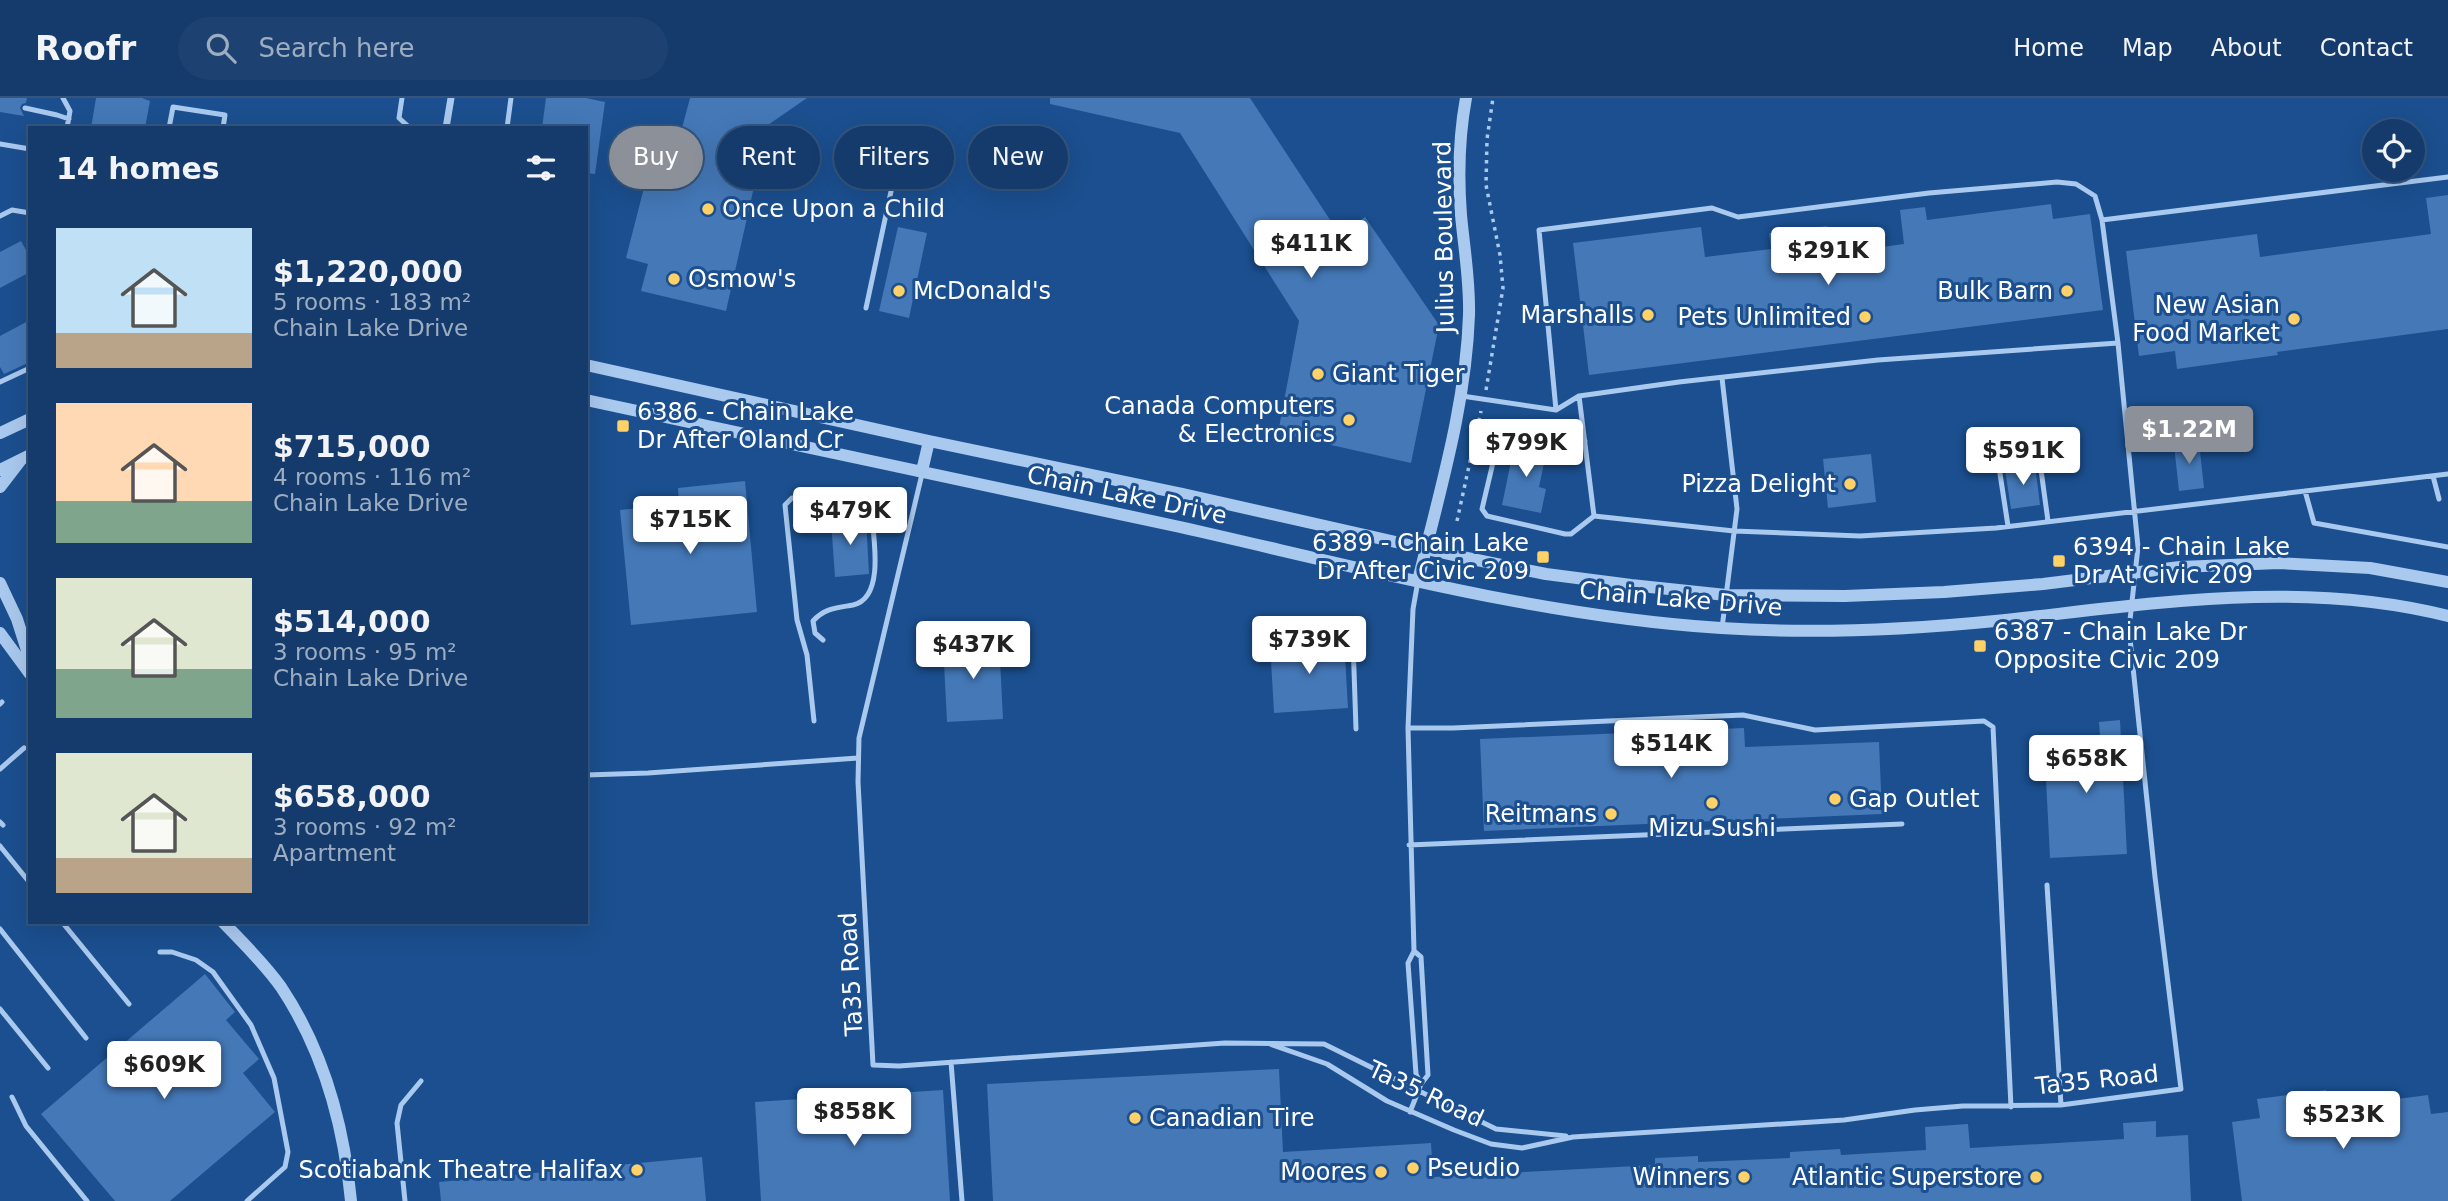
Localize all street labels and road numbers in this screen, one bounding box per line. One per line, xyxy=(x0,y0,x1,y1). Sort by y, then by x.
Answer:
street label: Julius Boulevard xyxy=(1428,141,1460,335)
street label: Chain Lake Drive xyxy=(1024,460,1230,530)
street label: Chain Lake Drive xyxy=(1578,576,1784,622)
street label: Ta35 Road xyxy=(834,911,868,1038)
street label: Ta35 Road xyxy=(1363,1055,1488,1133)
street label: Ta35 Road xyxy=(2033,1060,2160,1100)

